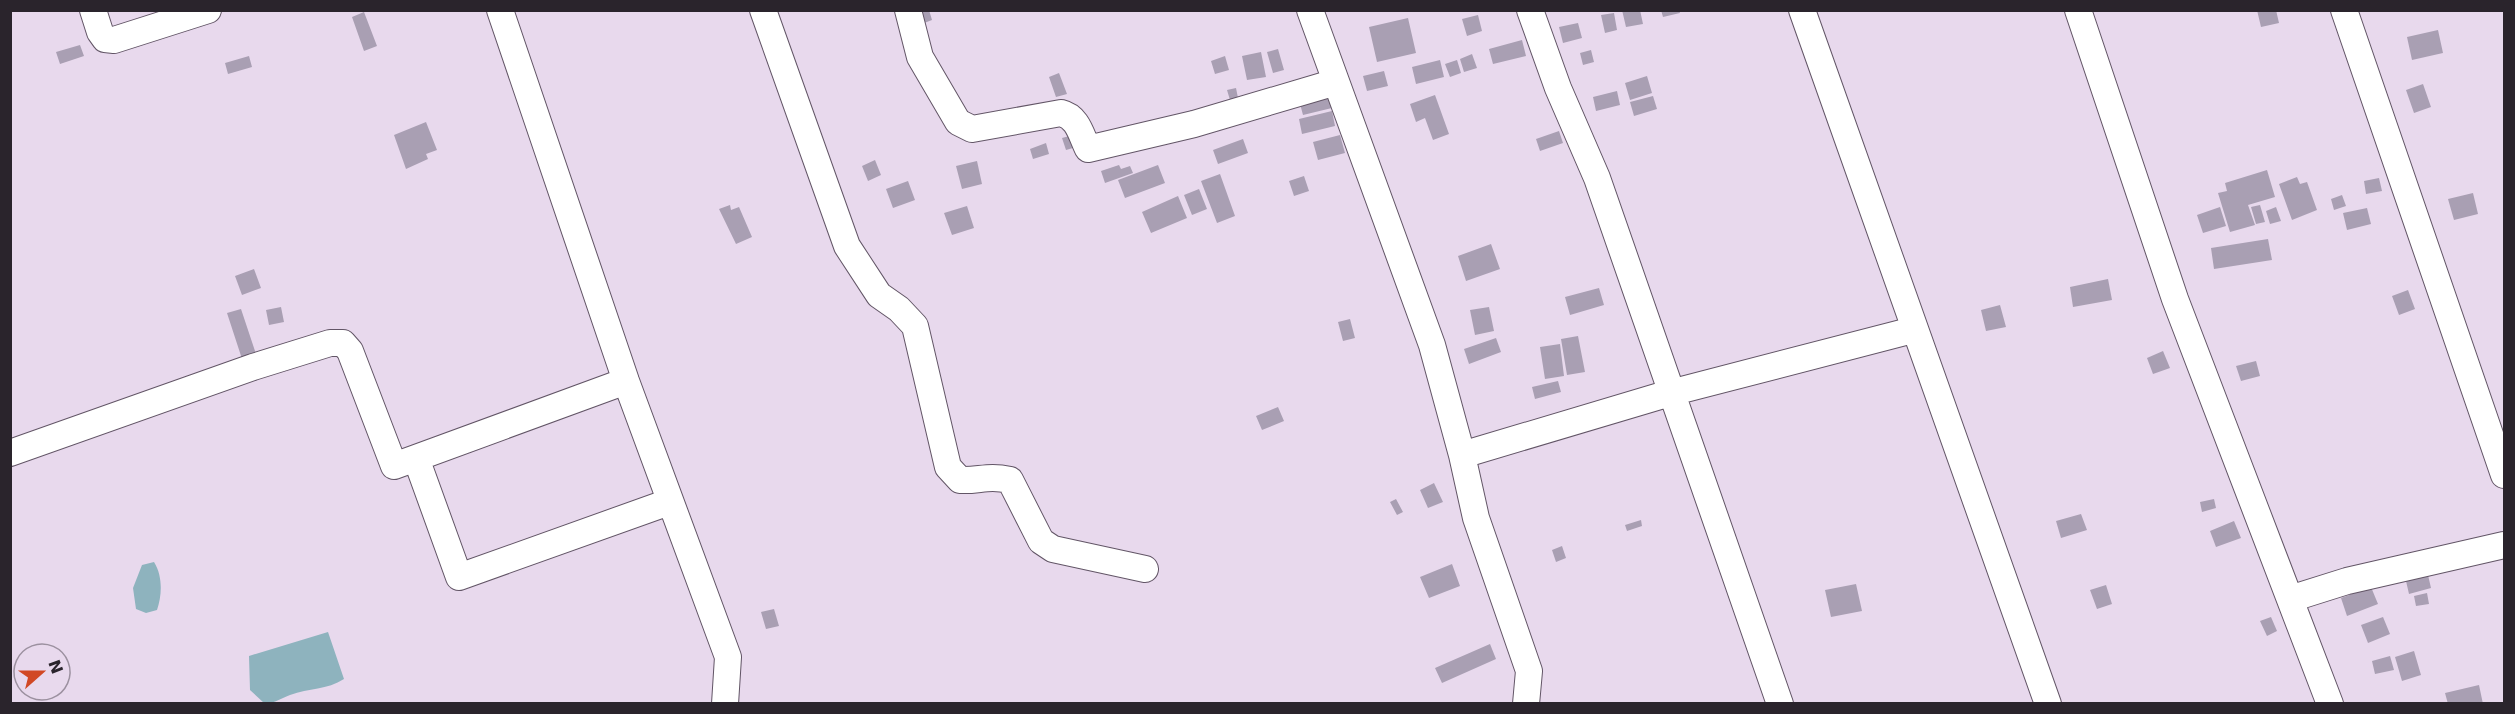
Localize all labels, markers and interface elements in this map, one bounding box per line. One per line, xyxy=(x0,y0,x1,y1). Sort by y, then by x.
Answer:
north arrow xyxy=(12,642,72,702)
text: N xyxy=(44,657,67,676)

